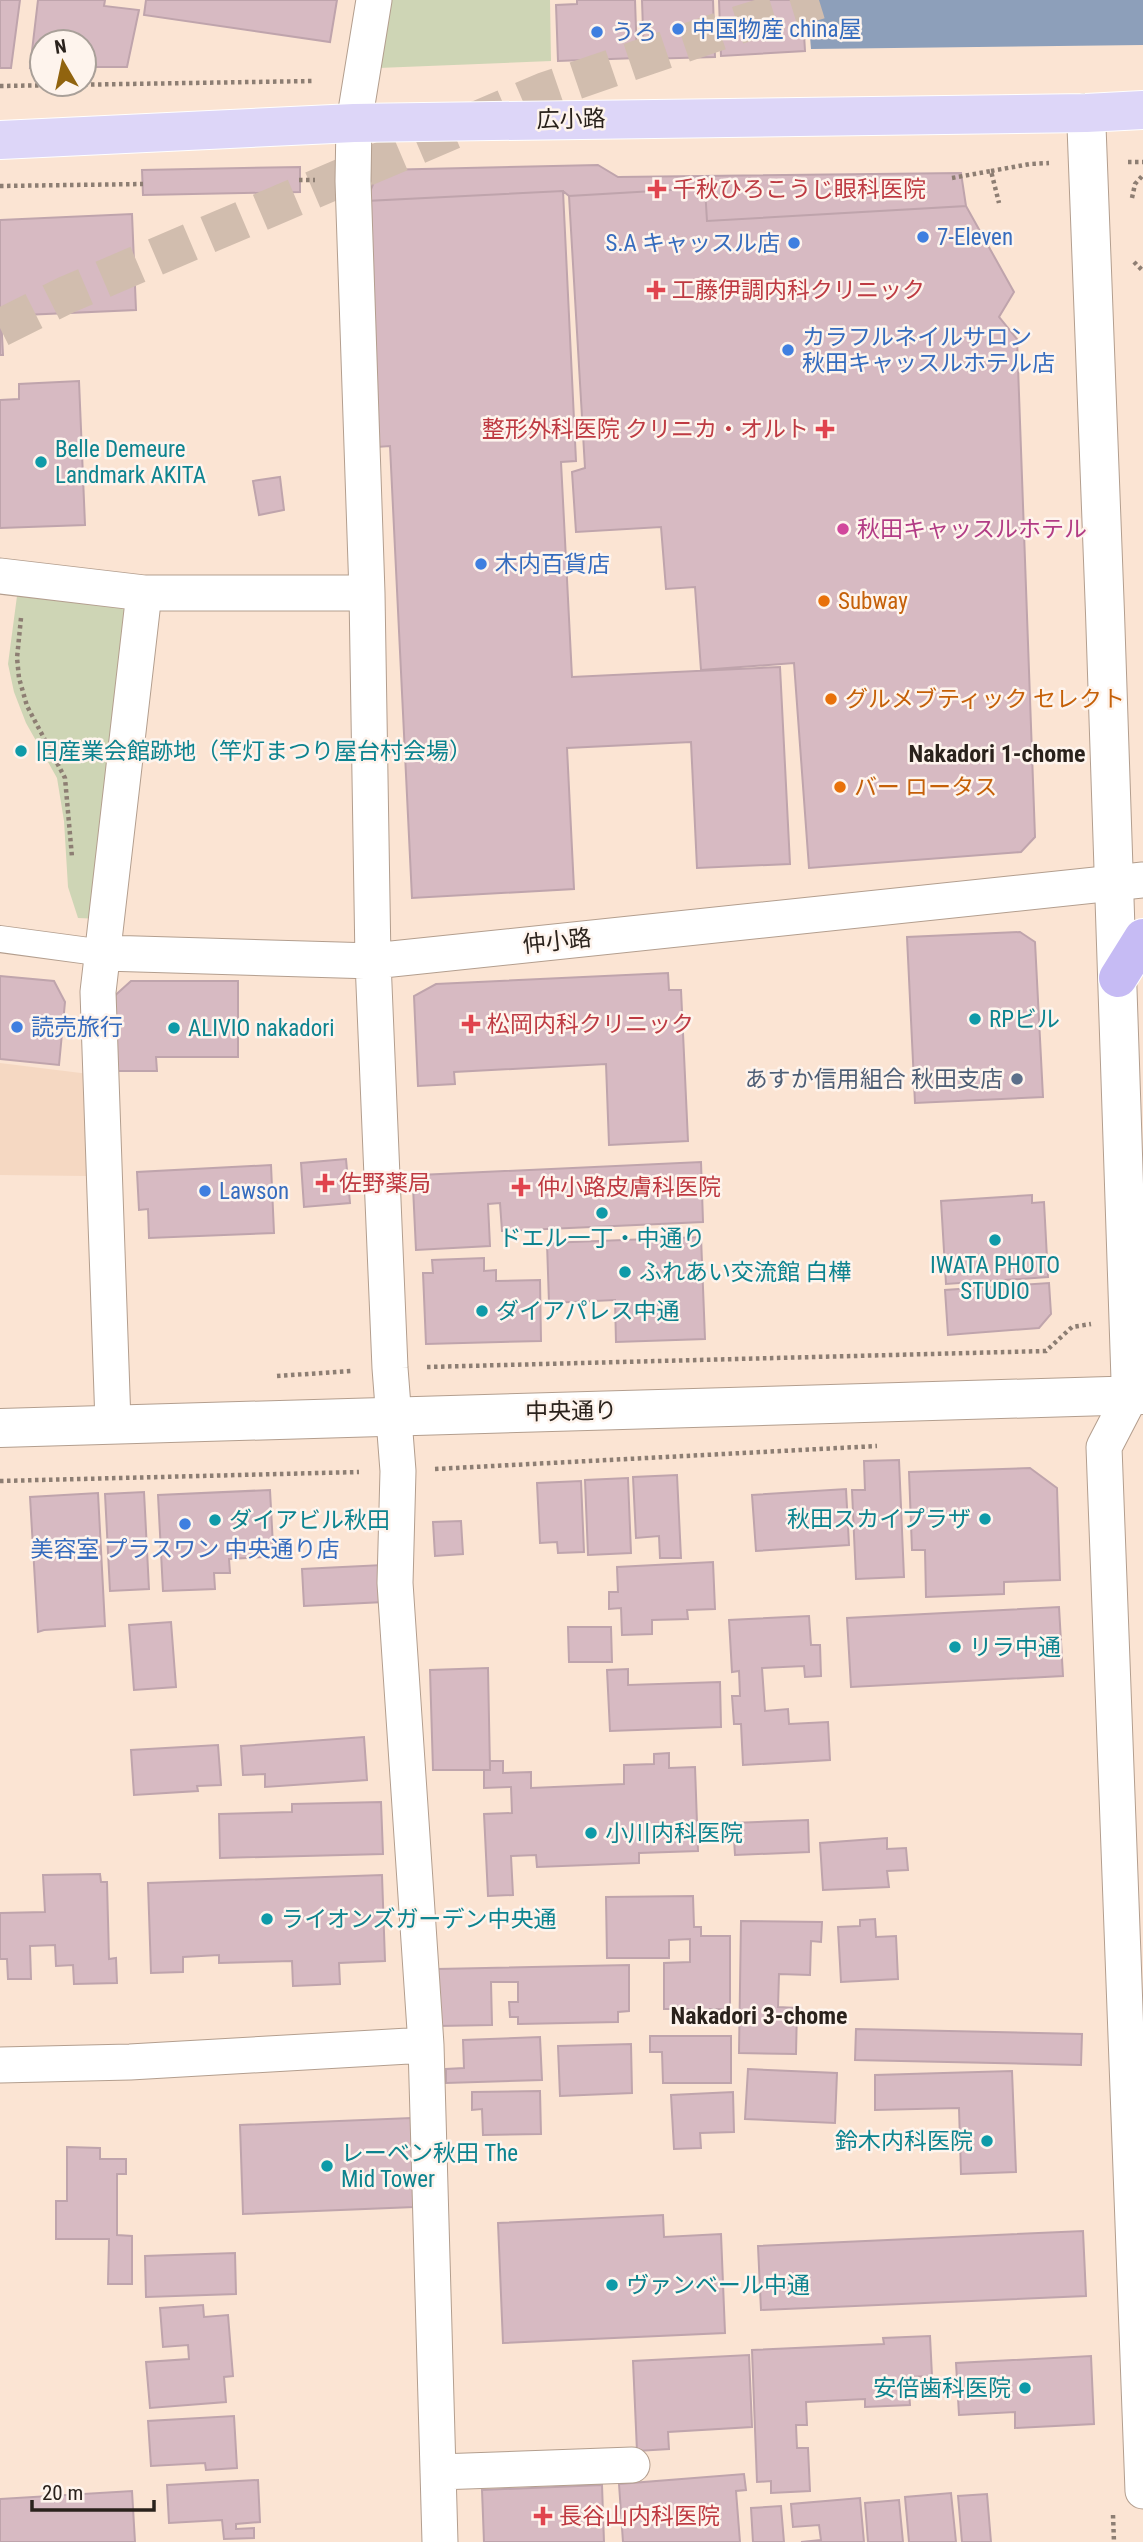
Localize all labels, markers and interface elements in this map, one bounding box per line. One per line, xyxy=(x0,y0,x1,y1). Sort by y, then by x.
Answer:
place label: 中国物産 china屋 xyxy=(692,16,861,43)
place label: うろ xyxy=(611,19,657,46)
marker: 中国物産 china屋 xyxy=(670,21,686,37)
marker: うろ xyxy=(589,24,605,40)
north arrow xyxy=(28,28,98,98)
text: N xyxy=(53,34,68,59)
street label: 広小路 xyxy=(536,105,606,134)
place label: 千秋ひろこうじ眼科医院 xyxy=(673,176,926,203)
marker: 千秋ひろこうじ眼科医院 xyxy=(647,179,667,199)
place label: 7-Eleven xyxy=(937,224,1013,251)
marker: 7-Eleven xyxy=(915,229,931,245)
place label: S.A キャッスル店 xyxy=(605,230,780,257)
marker: S.A キャッスル店 xyxy=(786,235,802,251)
place label: 工藤伊調内科クリニック xyxy=(672,277,925,304)
marker: 工藤伊調内科クリニック xyxy=(646,280,666,300)
place label: カラフルネイルサロン 秋田キャッスルホテル店 xyxy=(802,324,1055,377)
marker: カラフルネイルサロン 秋田キャッスルホテル店 xyxy=(780,342,796,358)
place label: 整形外科医院 クリニカ・オルト xyxy=(482,416,809,443)
marker: 整形外科医院 クリニカ・オルト xyxy=(815,419,835,439)
place label: Belle Demeure Landmark AKITA xyxy=(55,436,206,489)
marker: Belle Demeure Landmark AKITA xyxy=(33,454,49,470)
place label: 秋田キャッスルホテル xyxy=(857,516,1087,543)
marker: 秋田キャッスルホテル xyxy=(835,521,851,537)
place label: 木内百貨店 xyxy=(495,551,610,578)
marker: 木内百貨店 xyxy=(473,556,489,572)
place label: Subway xyxy=(838,588,908,615)
marker: Subway xyxy=(816,593,832,609)
place label: グルメブティック セレクト xyxy=(845,686,1125,713)
marker: グルメブティック セレクト xyxy=(823,691,839,707)
place label: 旧産業会館跡地（竿灯まつり屋台村会場） xyxy=(35,738,472,765)
district label: Nakadori 1-chome xyxy=(908,740,1086,768)
marker: 旧産業会館跡地（竿灯まつり屋台村会場） xyxy=(13,743,29,759)
place label: バー ロータス xyxy=(854,774,997,801)
marker: バー ロータス xyxy=(832,779,848,795)
street label: 仲小路 xyxy=(521,924,593,959)
place label: RPビル xyxy=(989,1006,1060,1033)
place label: 松岡内科クリニック xyxy=(487,1011,694,1038)
marker: RPビル xyxy=(967,1011,983,1027)
place label: 読売旅行 xyxy=(31,1014,123,1041)
marker: 松岡内科クリニック xyxy=(461,1014,481,1034)
place label: ALIVIO nakadori xyxy=(188,1015,334,1042)
marker: 読売旅行 xyxy=(9,1019,25,1035)
marker: ALIVIO nakadori xyxy=(166,1020,182,1036)
place label: あすか信用組合 秋田支店 xyxy=(745,1066,1003,1093)
marker: あすか信用組合 秋田支店 xyxy=(1009,1071,1025,1087)
place label: 佐野薬局 xyxy=(339,1170,431,1197)
place label: 仲小路皮膚科医院 xyxy=(537,1174,721,1201)
marker: 佐野薬局 xyxy=(317,1175,333,1191)
marker: 仲小路皮膚科医院 xyxy=(511,1177,531,1197)
place label: Lawson xyxy=(219,1178,289,1205)
marker: Lawson xyxy=(197,1183,213,1199)
marker: ドエル一丁・中通り xyxy=(594,1205,610,1221)
place label: ドエル一丁・中通り xyxy=(499,1225,706,1252)
marker: IWATA PHOTO STUDIO xyxy=(987,1232,1003,1248)
place label: IWATA PHOTO STUDIO xyxy=(930,1252,1060,1305)
place label: ふれあい交流館 白樺 xyxy=(639,1259,851,1286)
marker: ふれあい交流館 白樺 xyxy=(617,1264,633,1280)
place label: ダイアパレス中通 xyxy=(496,1298,680,1325)
marker: ダイアパレス中通 xyxy=(474,1303,490,1319)
street label: 中央通り xyxy=(525,1397,617,1426)
place label: 秋田スカイプラザ xyxy=(787,1506,971,1533)
place label: ダイアビル秋田 xyxy=(229,1507,390,1534)
marker: 秋田スカイプラザ xyxy=(977,1511,993,1527)
marker: ダイアビル秋田 xyxy=(207,1512,223,1528)
marker: 美容室 プラスワン 中央通り店 xyxy=(177,1516,193,1532)
place label: 美容室 プラスワン 中央通り店 xyxy=(30,1536,340,1563)
place label: リラ中通 xyxy=(969,1634,1061,1661)
marker: リラ中通 xyxy=(947,1639,963,1655)
place label: 小川内科医院 xyxy=(605,1820,743,1847)
marker: 小川内科医院 xyxy=(583,1825,599,1841)
place label: ライオンズガーデン中央通 xyxy=(281,1906,557,1933)
marker: ライオンズガーデン中央通 xyxy=(259,1911,275,1927)
district label: Nakadori 3-chome xyxy=(670,2002,848,2030)
place label: 鈴木内科医院 xyxy=(835,2128,973,2155)
marker: 鈴木内科医院 xyxy=(979,2133,995,2149)
place label: レーベン秋田 The Mid Tower xyxy=(341,2140,518,2193)
marker: レーベン秋田 The Mid Tower xyxy=(319,2158,335,2174)
place label: ヴァンベール中通 xyxy=(626,2272,810,2299)
marker: ヴァンベール中通 xyxy=(604,2277,620,2293)
place label: 安倍歯科医院 xyxy=(873,2375,1011,2402)
marker: 安倍歯科医院 xyxy=(1017,2380,1033,2396)
scale bar xyxy=(32,2468,154,2512)
text: 20 m xyxy=(42,2481,83,2505)
place label: 長谷山内科医院 xyxy=(559,2503,720,2530)
marker: 長谷山内科医院 xyxy=(533,2506,553,2526)

